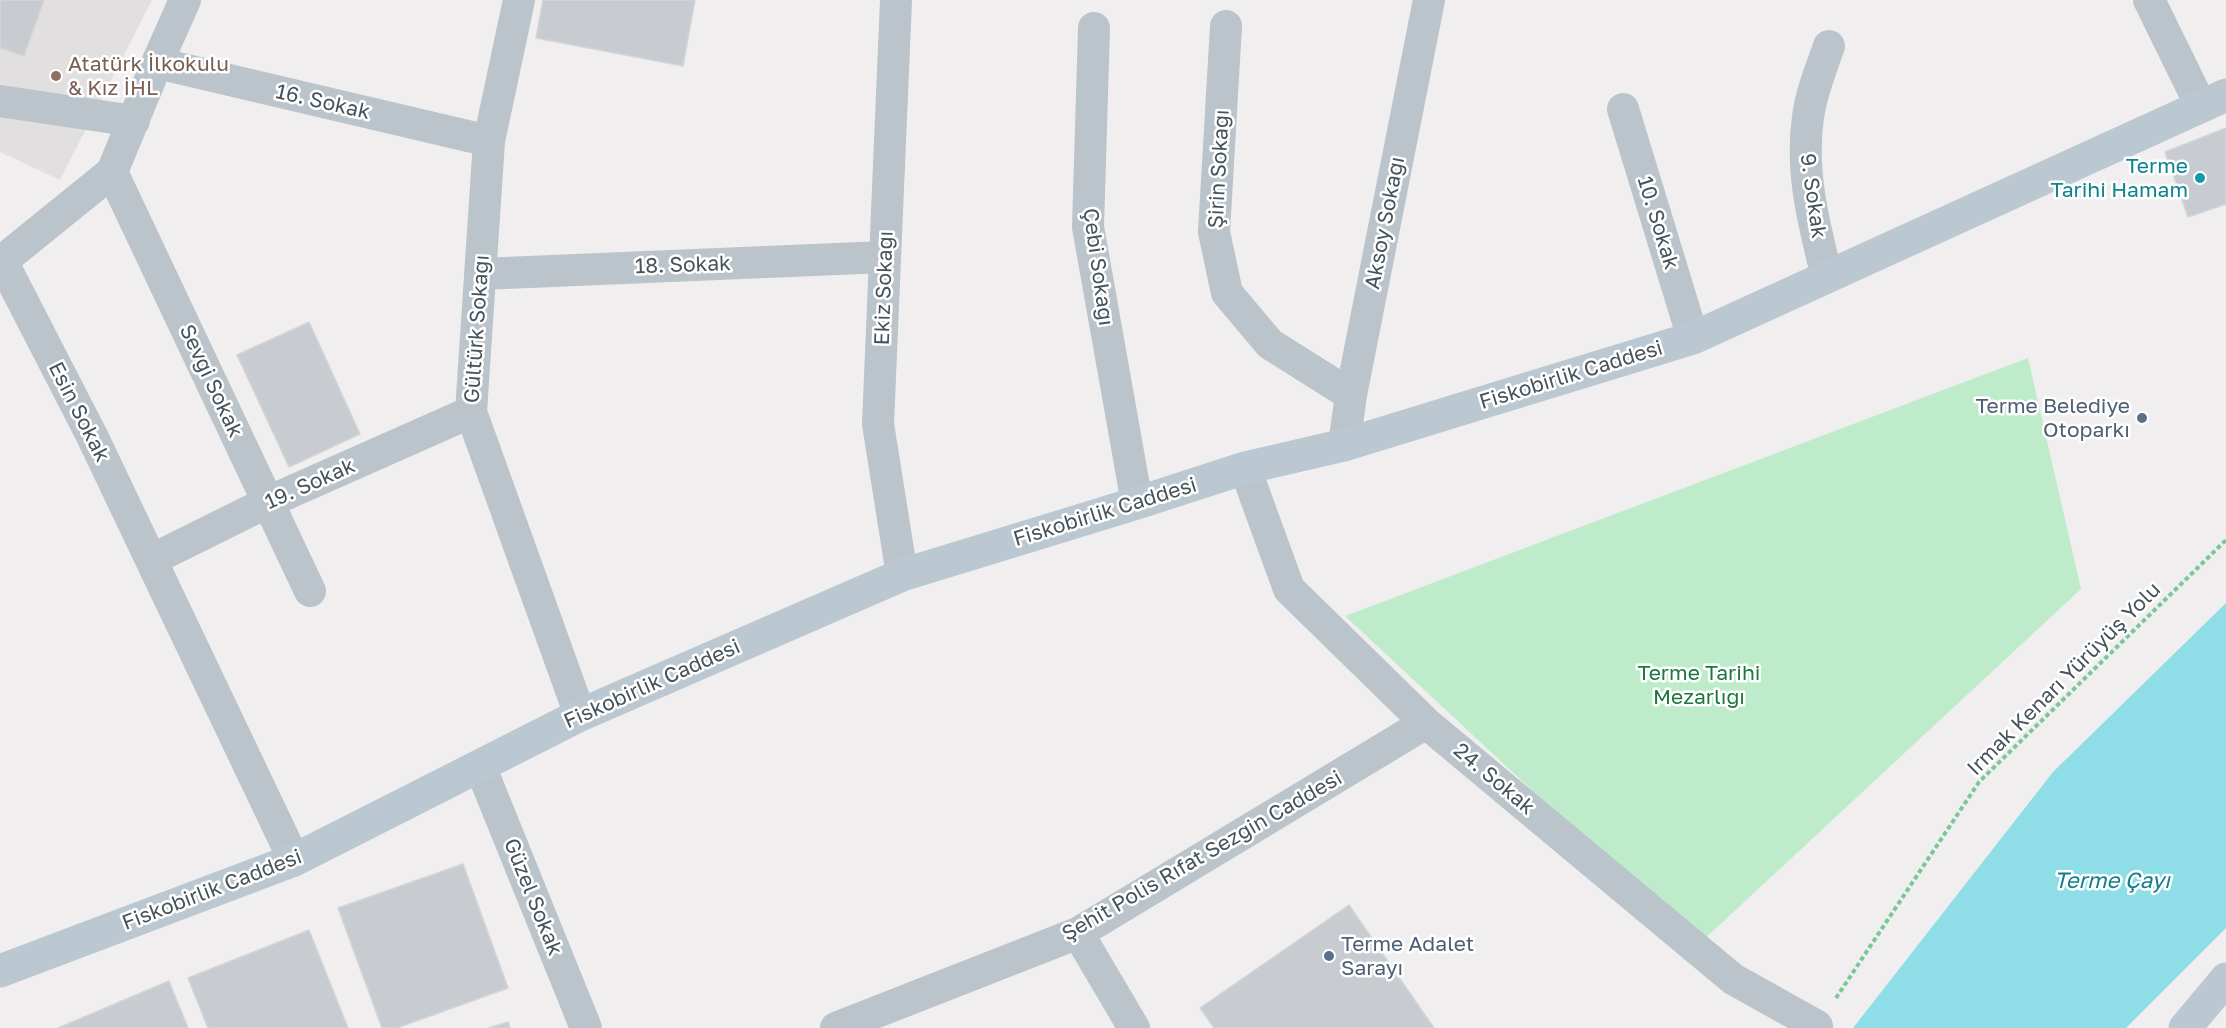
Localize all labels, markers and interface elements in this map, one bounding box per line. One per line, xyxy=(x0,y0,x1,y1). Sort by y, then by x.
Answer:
place label: Atatürk İlkokulu & Kız İHL xyxy=(68,51,229,101)
marker: Atatürk İlkokulu & Kız İHL xyxy=(49,69,63,83)
street label: 16. Sokak xyxy=(273,79,373,125)
street label: Şirin Sokağı xyxy=(1203,109,1235,229)
street label: 9. Sokak xyxy=(1795,152,1831,240)
place label: Terme Tarihi Hamam xyxy=(2051,153,2188,203)
street label: Aksoy Sokağı xyxy=(1360,155,1410,291)
marker: Terme Tarihi Hamam xyxy=(2193,171,2207,185)
street label: 10. Sokak xyxy=(1632,173,1684,273)
street label: Çebi Sokağı xyxy=(1077,207,1119,327)
street label: Ekiz Sokağı xyxy=(869,230,899,346)
street label: 18. Sokak xyxy=(635,251,731,279)
street label: Gültürk Sokağı xyxy=(459,254,495,404)
street label: Sevgi Sokak xyxy=(174,320,248,442)
street label: Fiskobirlik Caddesi xyxy=(1476,335,1666,415)
street label: Esin Sokak xyxy=(43,358,115,466)
place label: Terme Belediye Otoparkı xyxy=(1975,393,2130,443)
marker: Terme Belediye Otoparkı xyxy=(2135,411,2149,425)
street label: 19. Sokak xyxy=(261,453,359,515)
street label: Fiskobirlik Caddesi xyxy=(1010,472,1200,552)
street label: Irmak Kenarı Yürüyüş Yolu xyxy=(1962,577,2166,781)
street label: Fiskobirlik Caddesi xyxy=(560,634,744,734)
park label: Terme Tarihi Mezarlığı xyxy=(1638,660,1760,710)
street label: 24. Sokak xyxy=(1448,738,1540,820)
street label: Şehit Polis Rıfat Sezgin Caddesi xyxy=(1058,765,1346,947)
street label: Güzel Sokak xyxy=(498,835,568,959)
street label: Fiskobirlik Caddesi xyxy=(119,844,305,936)
water label: Terme Çayı xyxy=(2054,868,2170,894)
place label: Terme Adalet Sarayı xyxy=(1341,931,1474,981)
marker: Terme Adalet Sarayı xyxy=(1322,949,1336,963)

